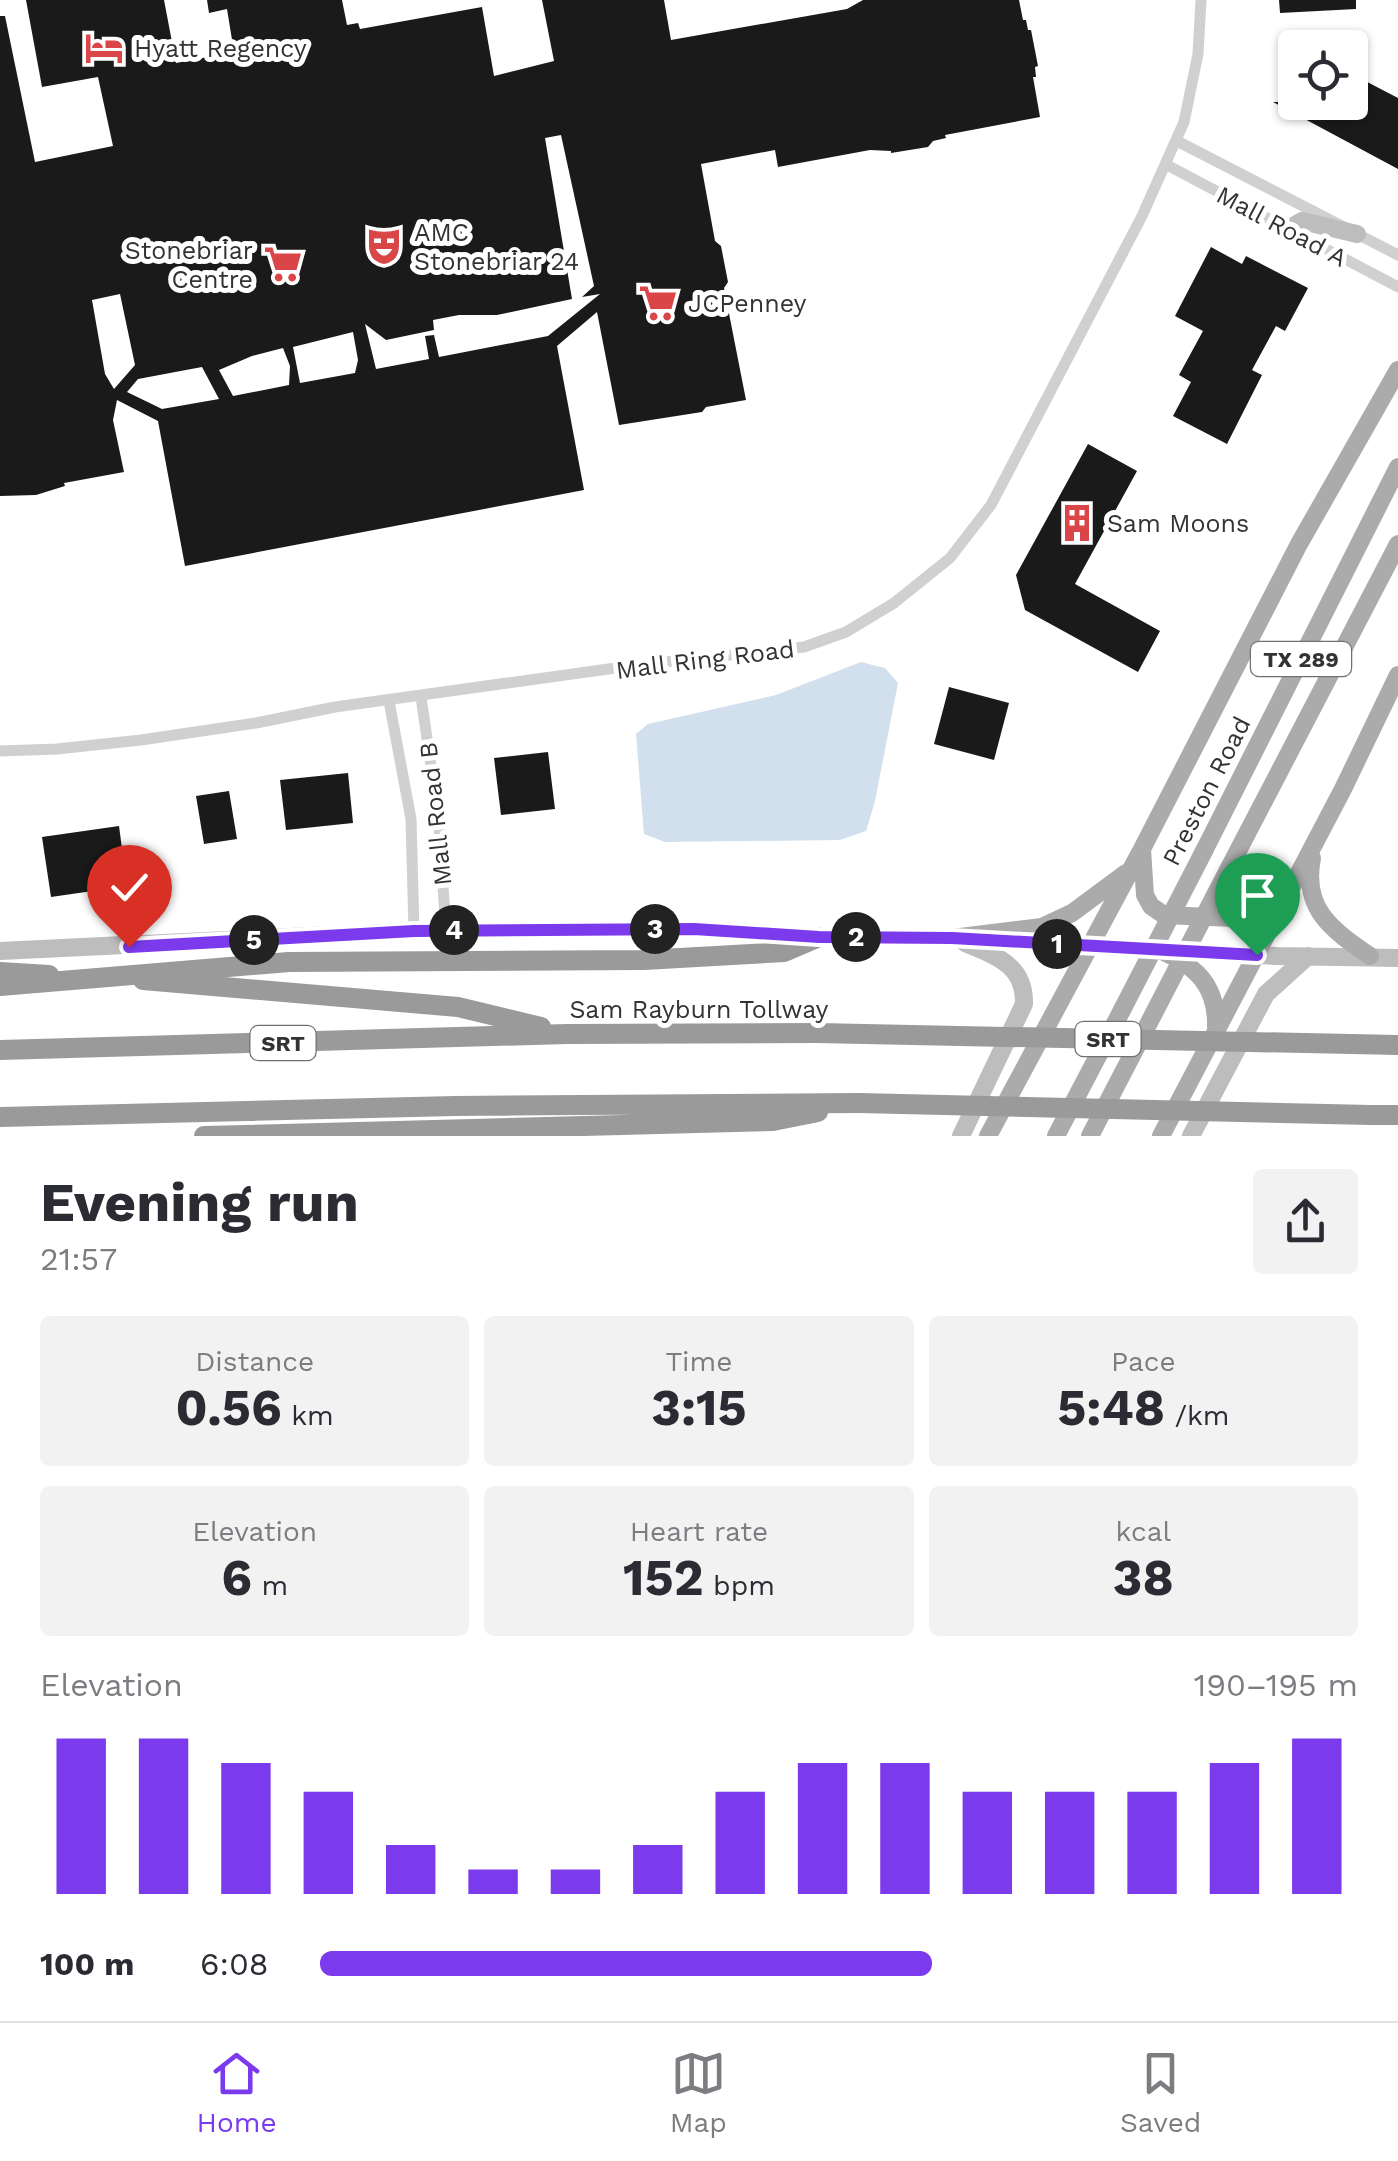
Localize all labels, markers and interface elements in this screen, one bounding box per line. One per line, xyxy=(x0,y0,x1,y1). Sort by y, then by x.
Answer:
hotel icon: Hyatt Regency xyxy=(83,27,125,69)
map controls xyxy=(1278,30,1368,120)
button: locate xyxy=(1278,30,1368,120)
place label: Hyatt Regency xyxy=(134,34,307,63)
street label: Mall Road A xyxy=(1212,180,1352,273)
place label: AMC Stonebriar 24 xyxy=(414,218,579,276)
theatre icon: AMC Stonebriar 24 xyxy=(363,225,405,267)
place label: Stonebriar Centre xyxy=(125,236,253,294)
supermarket icon: Stonebriar Centre xyxy=(262,243,304,285)
supermarket icon: JCPenney xyxy=(637,282,679,324)
place label: JCPenney xyxy=(688,289,807,318)
building icon: Sam Moons xyxy=(1056,502,1098,544)
place label: Sam Moons xyxy=(1107,509,1249,538)
street label: Mall Ring Road xyxy=(614,634,796,685)
road number: TX 289 xyxy=(1251,642,1351,676)
street label: Preston Road xyxy=(1156,712,1256,870)
street label: Mall Road B xyxy=(414,741,457,887)
pin xyxy=(87,845,172,948)
pin xyxy=(1215,853,1300,956)
icon: check xyxy=(102,860,157,915)
icon: arrive xyxy=(1230,868,1285,923)
pin: 3 xyxy=(630,904,680,954)
pin: 4 xyxy=(429,905,479,955)
text: 3 xyxy=(647,912,663,945)
pin: 2 xyxy=(831,912,881,962)
text: 4 xyxy=(445,913,463,946)
pin: 5 xyxy=(229,915,279,965)
pin: 1 xyxy=(1032,919,1082,969)
text: 2 xyxy=(848,920,864,953)
text: 5 xyxy=(246,923,262,956)
text: 1 xyxy=(1051,927,1063,960)
street label: Sam Rayburn Tollway xyxy=(569,995,829,1024)
road number: SRT xyxy=(1076,1022,1140,1056)
road number: SRT xyxy=(250,1026,316,1060)
button: share xyxy=(1253,1169,1358,1274)
text: Evening run xyxy=(40,1170,359,1234)
text: 21:57 xyxy=(40,1240,117,1278)
text: Distance xyxy=(195,1345,314,1378)
text: Time xyxy=(666,1345,732,1378)
text: Pace xyxy=(1111,1345,1176,1378)
text: 0.56 xyxy=(176,1378,282,1437)
text: 3:15 xyxy=(651,1378,747,1437)
text: 5:48 xyxy=(1057,1378,1165,1437)
text: km xyxy=(282,1399,334,1432)
text: /km xyxy=(1165,1399,1229,1432)
text: Elevation xyxy=(192,1515,317,1548)
text: Heart rate xyxy=(630,1515,768,1548)
text: kcal xyxy=(1116,1515,1171,1548)
text: 6 xyxy=(221,1548,252,1607)
text: 152 xyxy=(623,1548,704,1607)
text: 38 xyxy=(1113,1548,1174,1607)
text: m xyxy=(252,1569,288,1602)
text: bpm xyxy=(704,1569,775,1602)
text: Elevation xyxy=(40,1666,183,1704)
text: 190–195 m xyxy=(1194,1666,1358,1704)
text: 100 m xyxy=(40,1945,134,1983)
text: 6:08 xyxy=(200,1945,269,1983)
tab: Home xyxy=(197,2046,277,2139)
tab: Map xyxy=(670,2046,727,2139)
tab: Saved xyxy=(1120,2046,1201,2139)

